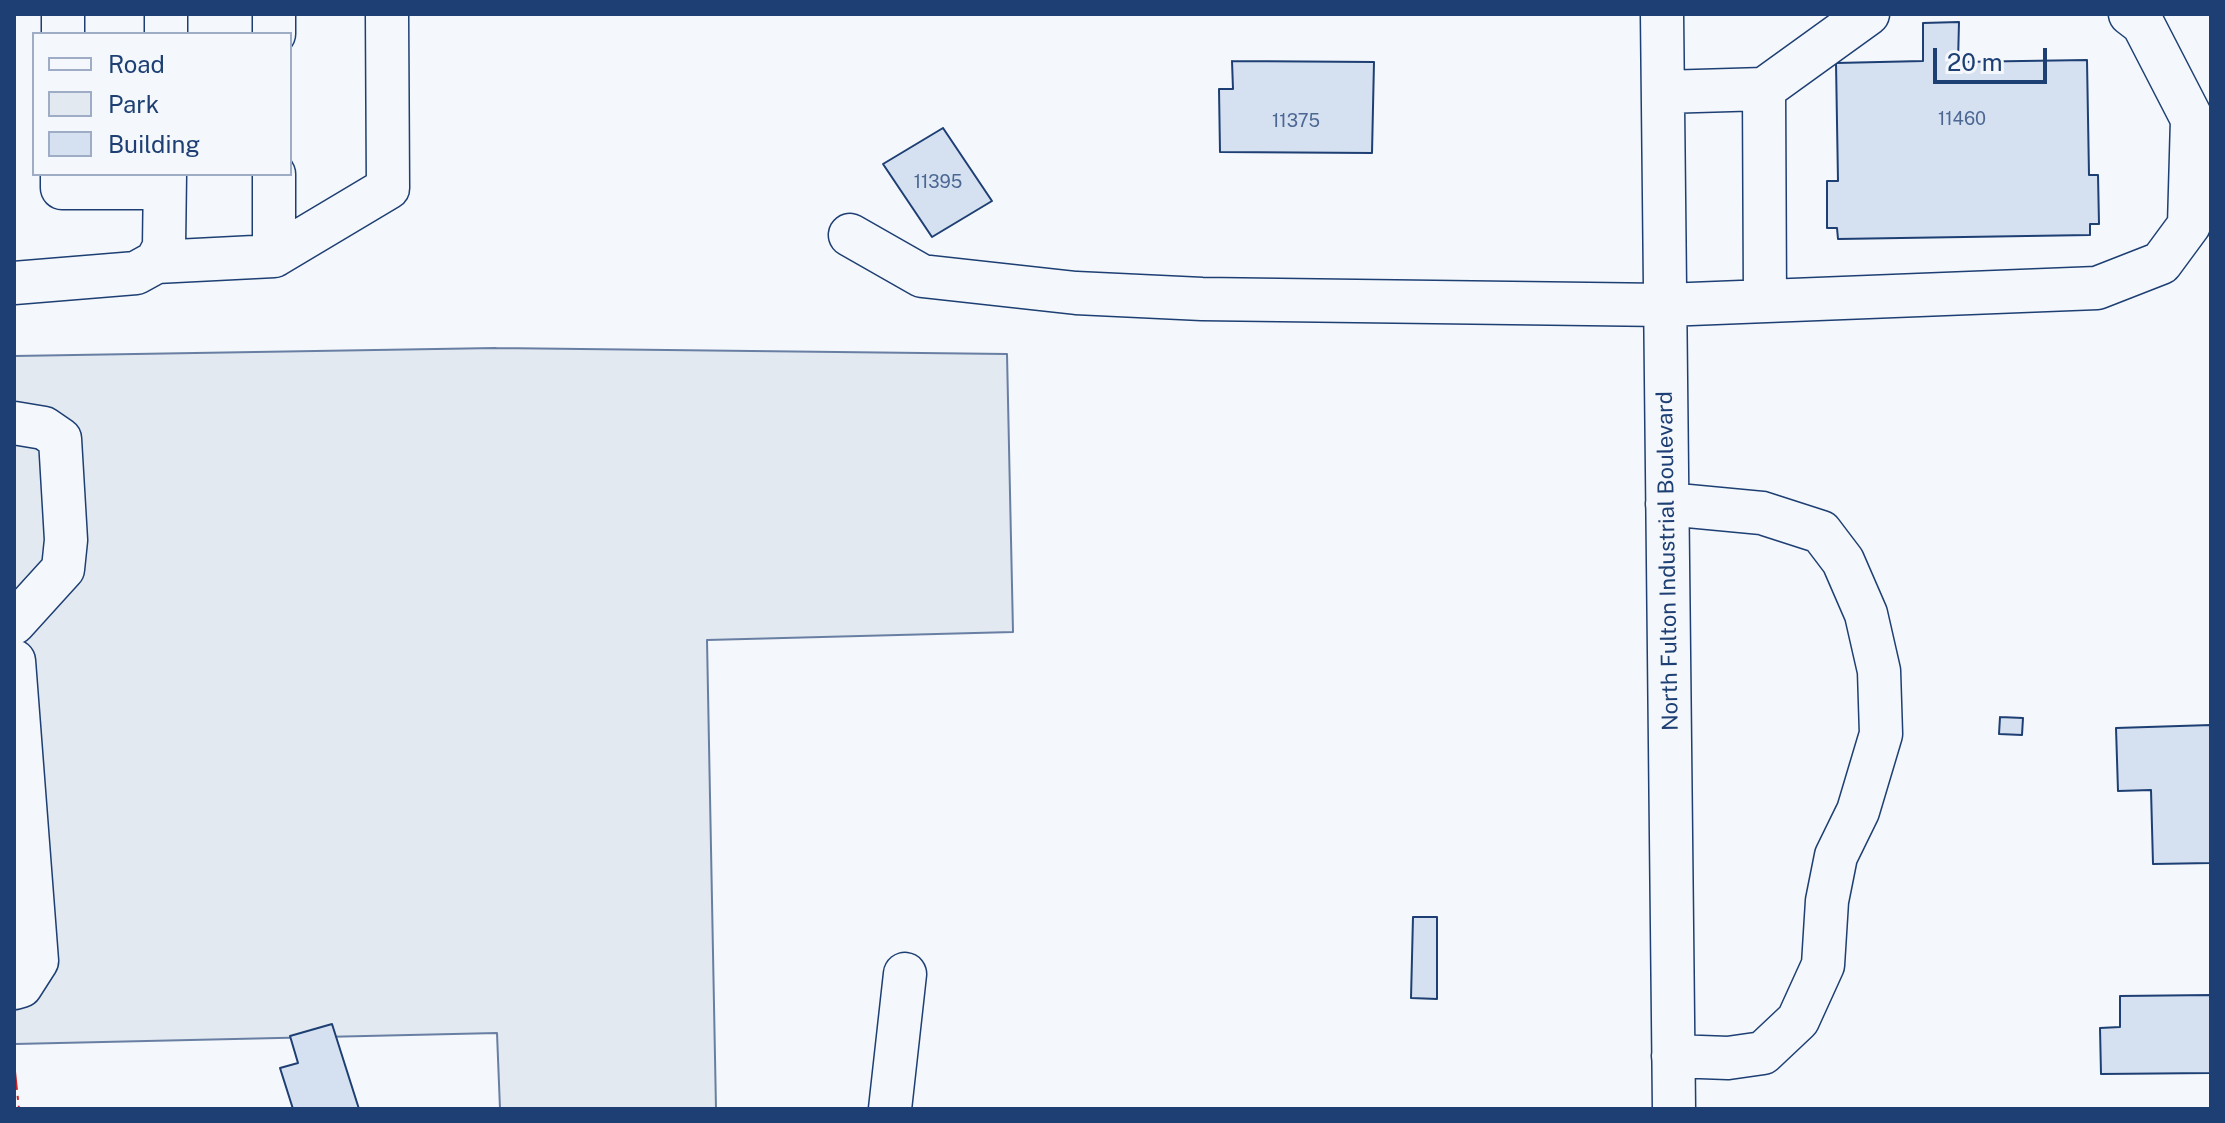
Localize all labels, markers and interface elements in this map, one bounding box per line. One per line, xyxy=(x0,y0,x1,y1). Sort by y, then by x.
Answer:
legend xyxy=(32,32,292,176)
scale bar xyxy=(1937,32,2051,82)
text: 20 m xyxy=(1947,48,2003,76)
text: Road xyxy=(108,50,165,78)
text: Park xyxy=(108,90,159,118)
house number: 11460 xyxy=(1938,108,1986,130)
house number: 11375 xyxy=(1272,110,1320,132)
text: Building xyxy=(108,130,200,158)
house number: 11395 xyxy=(914,171,962,193)
street label: North Fulton Industrial Boulevard xyxy=(1652,391,1684,731)

